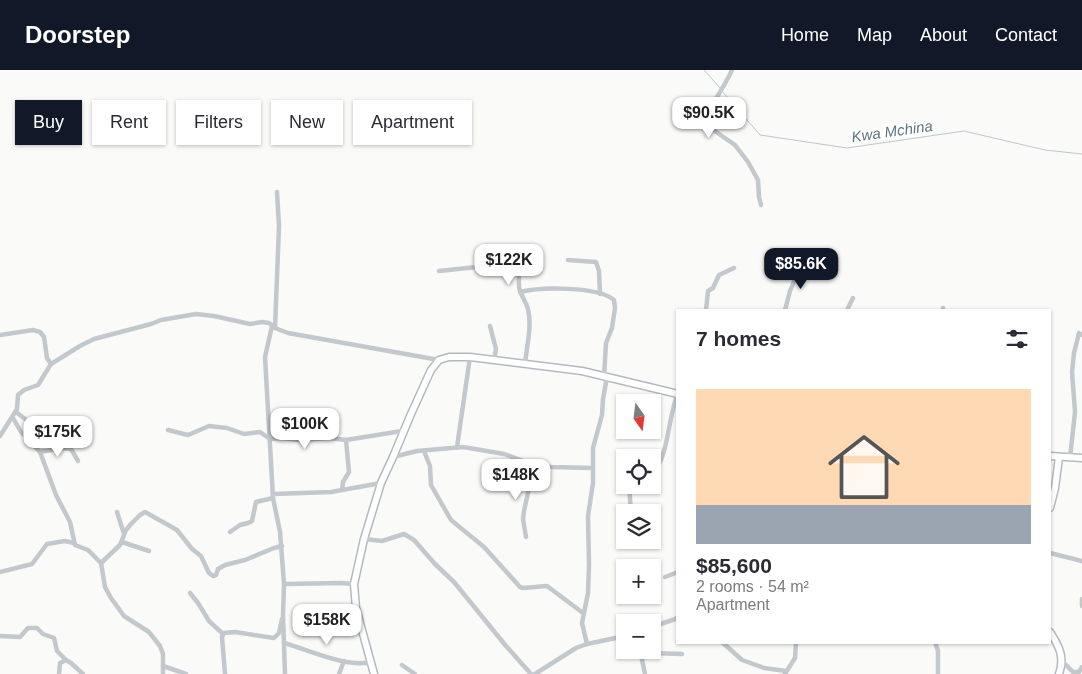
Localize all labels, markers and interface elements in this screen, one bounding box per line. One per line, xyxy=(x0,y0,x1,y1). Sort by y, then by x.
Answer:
text: Doorstep xyxy=(25,21,130,48)
text: Home xyxy=(781,25,829,45)
text: Map xyxy=(857,25,892,45)
text: About xyxy=(920,25,967,45)
text: Contact xyxy=(995,25,1057,45)
pin: $90.5K xyxy=(668,97,750,139)
chip: Buy xyxy=(15,100,82,145)
chip: Rent xyxy=(92,100,166,145)
chip: Filters xyxy=(176,100,261,145)
chip: New xyxy=(271,100,343,145)
chip: Apartment xyxy=(353,100,472,145)
text: $90.5K xyxy=(683,104,735,121)
water label: Kwa Mchina xyxy=(850,117,934,145)
pin: $122K xyxy=(474,244,544,286)
pin: $85.6K xyxy=(760,248,842,290)
text: $122K xyxy=(485,251,533,268)
text: $85.6K xyxy=(775,255,827,272)
icon: filters xyxy=(1003,325,1031,353)
text: 7 homes xyxy=(696,327,781,350)
north arrow xyxy=(616,394,661,439)
map controls xyxy=(616,394,661,659)
pin: $100K xyxy=(270,408,340,450)
text: $100K xyxy=(281,415,329,432)
pin: $175K xyxy=(23,416,93,458)
icon: home xyxy=(819,422,909,512)
text: $175K xyxy=(34,423,82,440)
button: locate xyxy=(616,449,661,494)
pin: $148K xyxy=(481,458,551,501)
text: $148K xyxy=(492,466,540,483)
button: layers xyxy=(616,504,661,549)
text: $85,600 xyxy=(696,554,772,577)
button: + xyxy=(616,559,661,604)
text: 2 rooms · 54 m² xyxy=(696,578,809,595)
text: Apartment xyxy=(696,596,770,613)
pin: $158K xyxy=(292,604,362,646)
text: $158K xyxy=(303,611,351,628)
button: − xyxy=(616,614,661,659)

